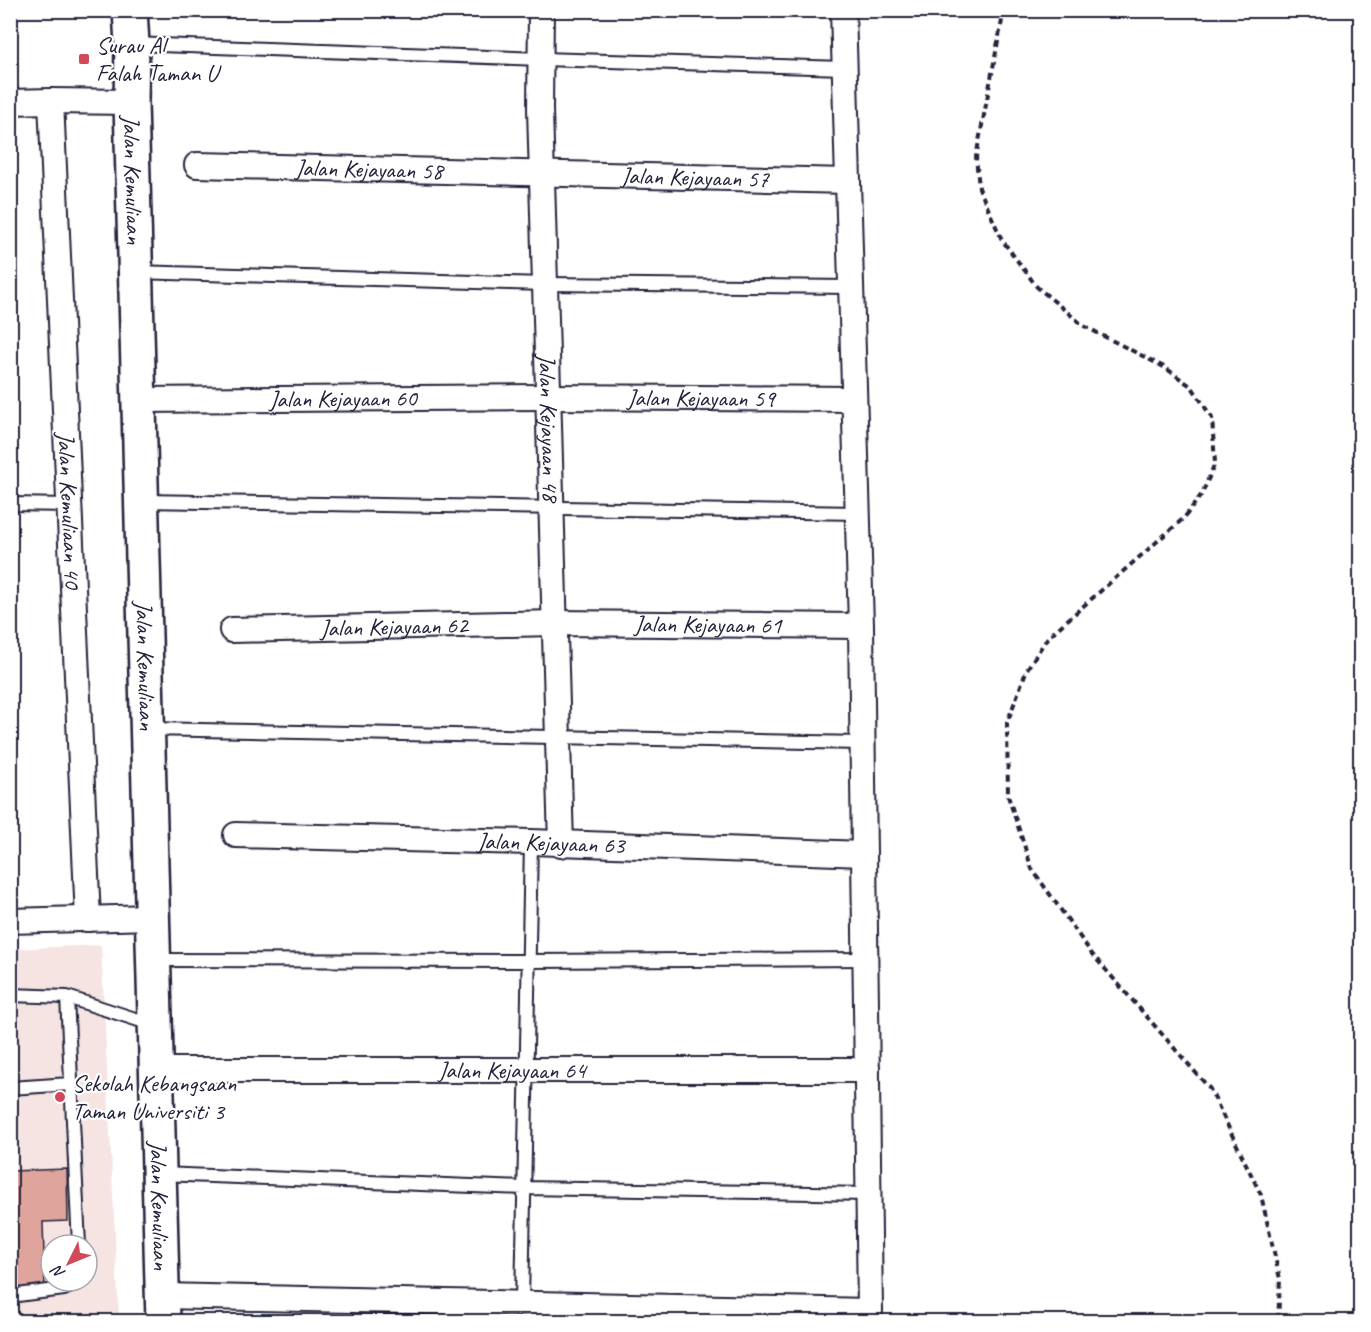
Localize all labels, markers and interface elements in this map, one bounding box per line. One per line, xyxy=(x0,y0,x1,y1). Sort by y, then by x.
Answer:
place label: Surau Al Falah Taman U xyxy=(96,30,222,88)
marker: Surau Al Falah Taman U xyxy=(77,52,91,66)
street label: Jalan Kemuliaan xyxy=(116,114,150,245)
street label: Jalan Kejayaan 58 xyxy=(294,152,445,186)
street label: Jalan Kejayaan 57 xyxy=(620,160,770,194)
street label: Jalan Kejayaan 48 xyxy=(532,353,566,504)
street label: Jalan Kejayaan 60 xyxy=(268,383,419,414)
street label: Jalan Kejayaan 59 xyxy=(626,383,777,413)
street label: Jalan Kemuliaan 40 xyxy=(51,431,88,592)
street label: Jalan Kemuliaan xyxy=(129,600,162,731)
street label: Jalan Kejayaan 61 xyxy=(633,609,783,640)
street label: Jalan Kejayaan 62 xyxy=(319,610,470,643)
street label: Jalan Kejayaan 63 xyxy=(476,826,627,860)
street label: Jalan Kejayaan 64 xyxy=(437,1055,588,1085)
place label: Sekolah Kebangsaan Taman Universiti 3 xyxy=(72,1068,237,1126)
marker: Sekolah Kebangsaan Taman Universiti 3 xyxy=(53,1090,67,1104)
street label: Jalan Kemuliaan xyxy=(143,1140,177,1271)
north arrow xyxy=(39,1233,99,1293)
text: N xyxy=(46,1260,69,1283)

